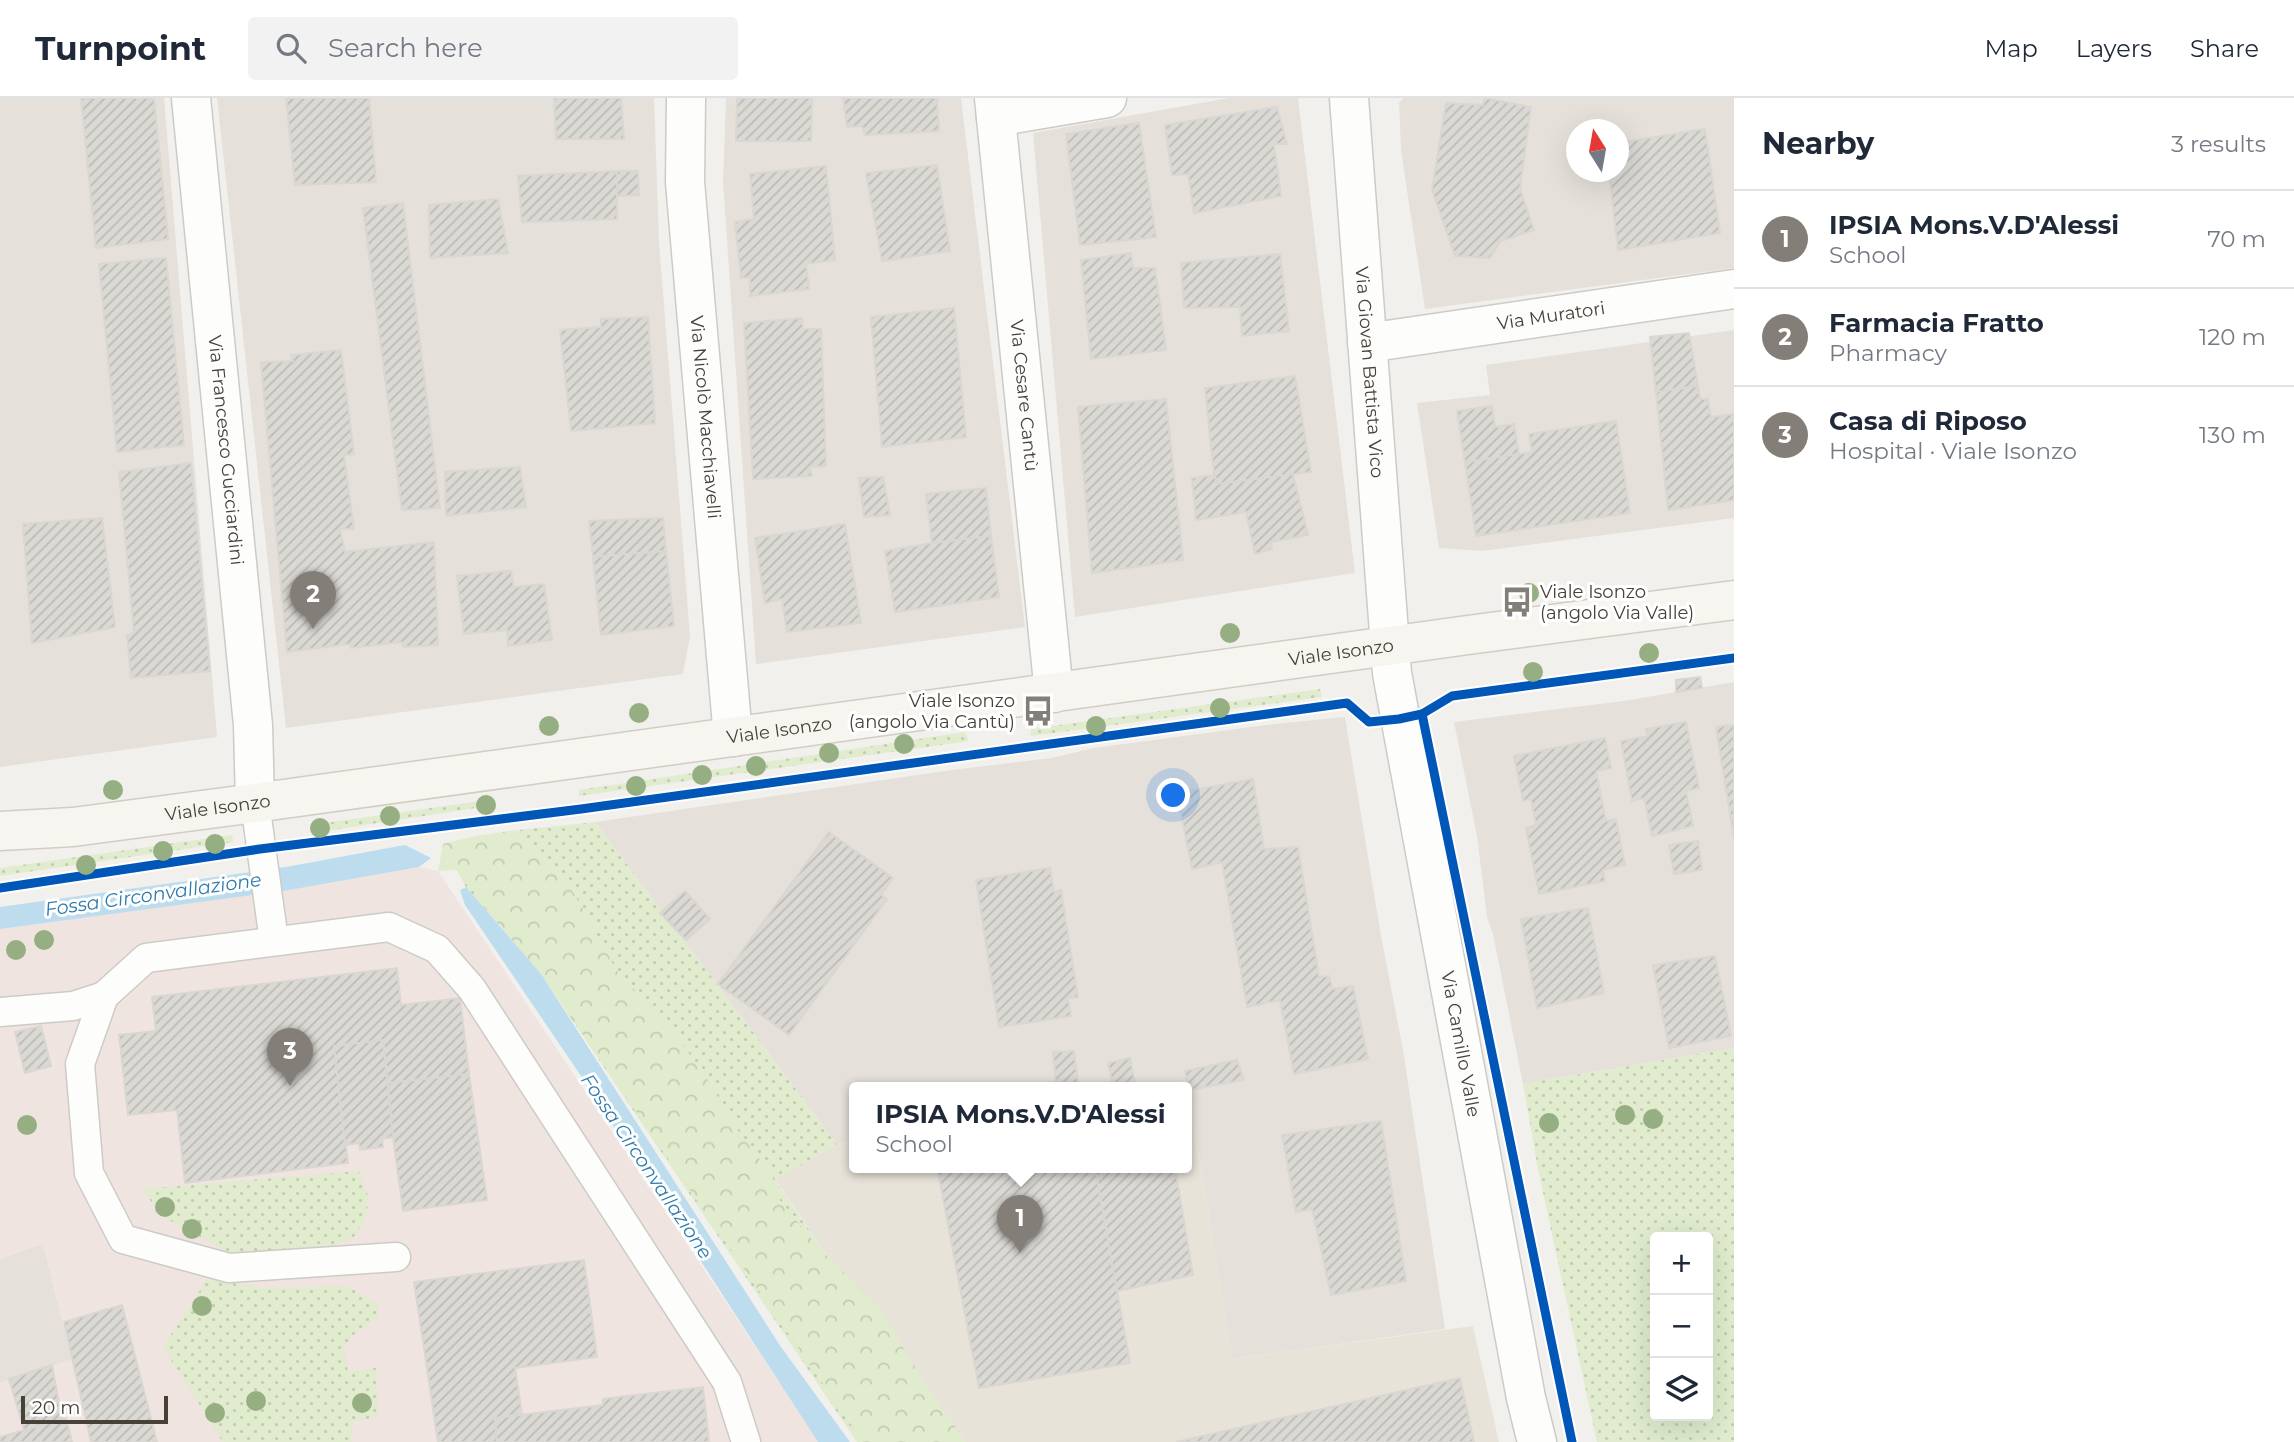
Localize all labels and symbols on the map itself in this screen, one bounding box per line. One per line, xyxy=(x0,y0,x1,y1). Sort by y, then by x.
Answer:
north arrow xyxy=(1566,119,1629,182)
street label: Via Giovan Battista Vico xyxy=(1351,266,1388,479)
street label: Via Muratori xyxy=(1495,297,1607,335)
street label: Via Nicolò Macchiavelli xyxy=(686,314,725,520)
street label: Via Cesare Cantù xyxy=(1005,319,1043,472)
street label: Via Francesco Gucciardini xyxy=(204,334,248,566)
pin: 2 xyxy=(290,571,336,629)
place label: Viale Isonzo (angolo Via Valle) xyxy=(1540,581,1694,624)
bus stop icon: Viale Isonzo (angolo Via Valle) xyxy=(1500,585,1534,619)
street label: Viale Isonzo xyxy=(1287,634,1395,671)
place label: Viale Isonzo (angolo Via Cantù) xyxy=(849,690,1015,733)
bus stop icon: Viale Isonzo (angolo Via Cantù) xyxy=(1021,694,1055,728)
street label: Viale Isonzo xyxy=(725,712,833,749)
your location xyxy=(1156,778,1190,812)
street label: Viale Isonzo xyxy=(164,790,272,826)
water label: Fossa Circonvallazione xyxy=(43,868,263,921)
street label: Via Camillo Valle xyxy=(1436,969,1485,1119)
pin: 3 xyxy=(267,1028,313,1086)
water label: Fossa Circonvallazione xyxy=(576,1069,717,1263)
pin: 1 xyxy=(997,1195,1043,1253)
scale bar xyxy=(21,1393,168,1425)

